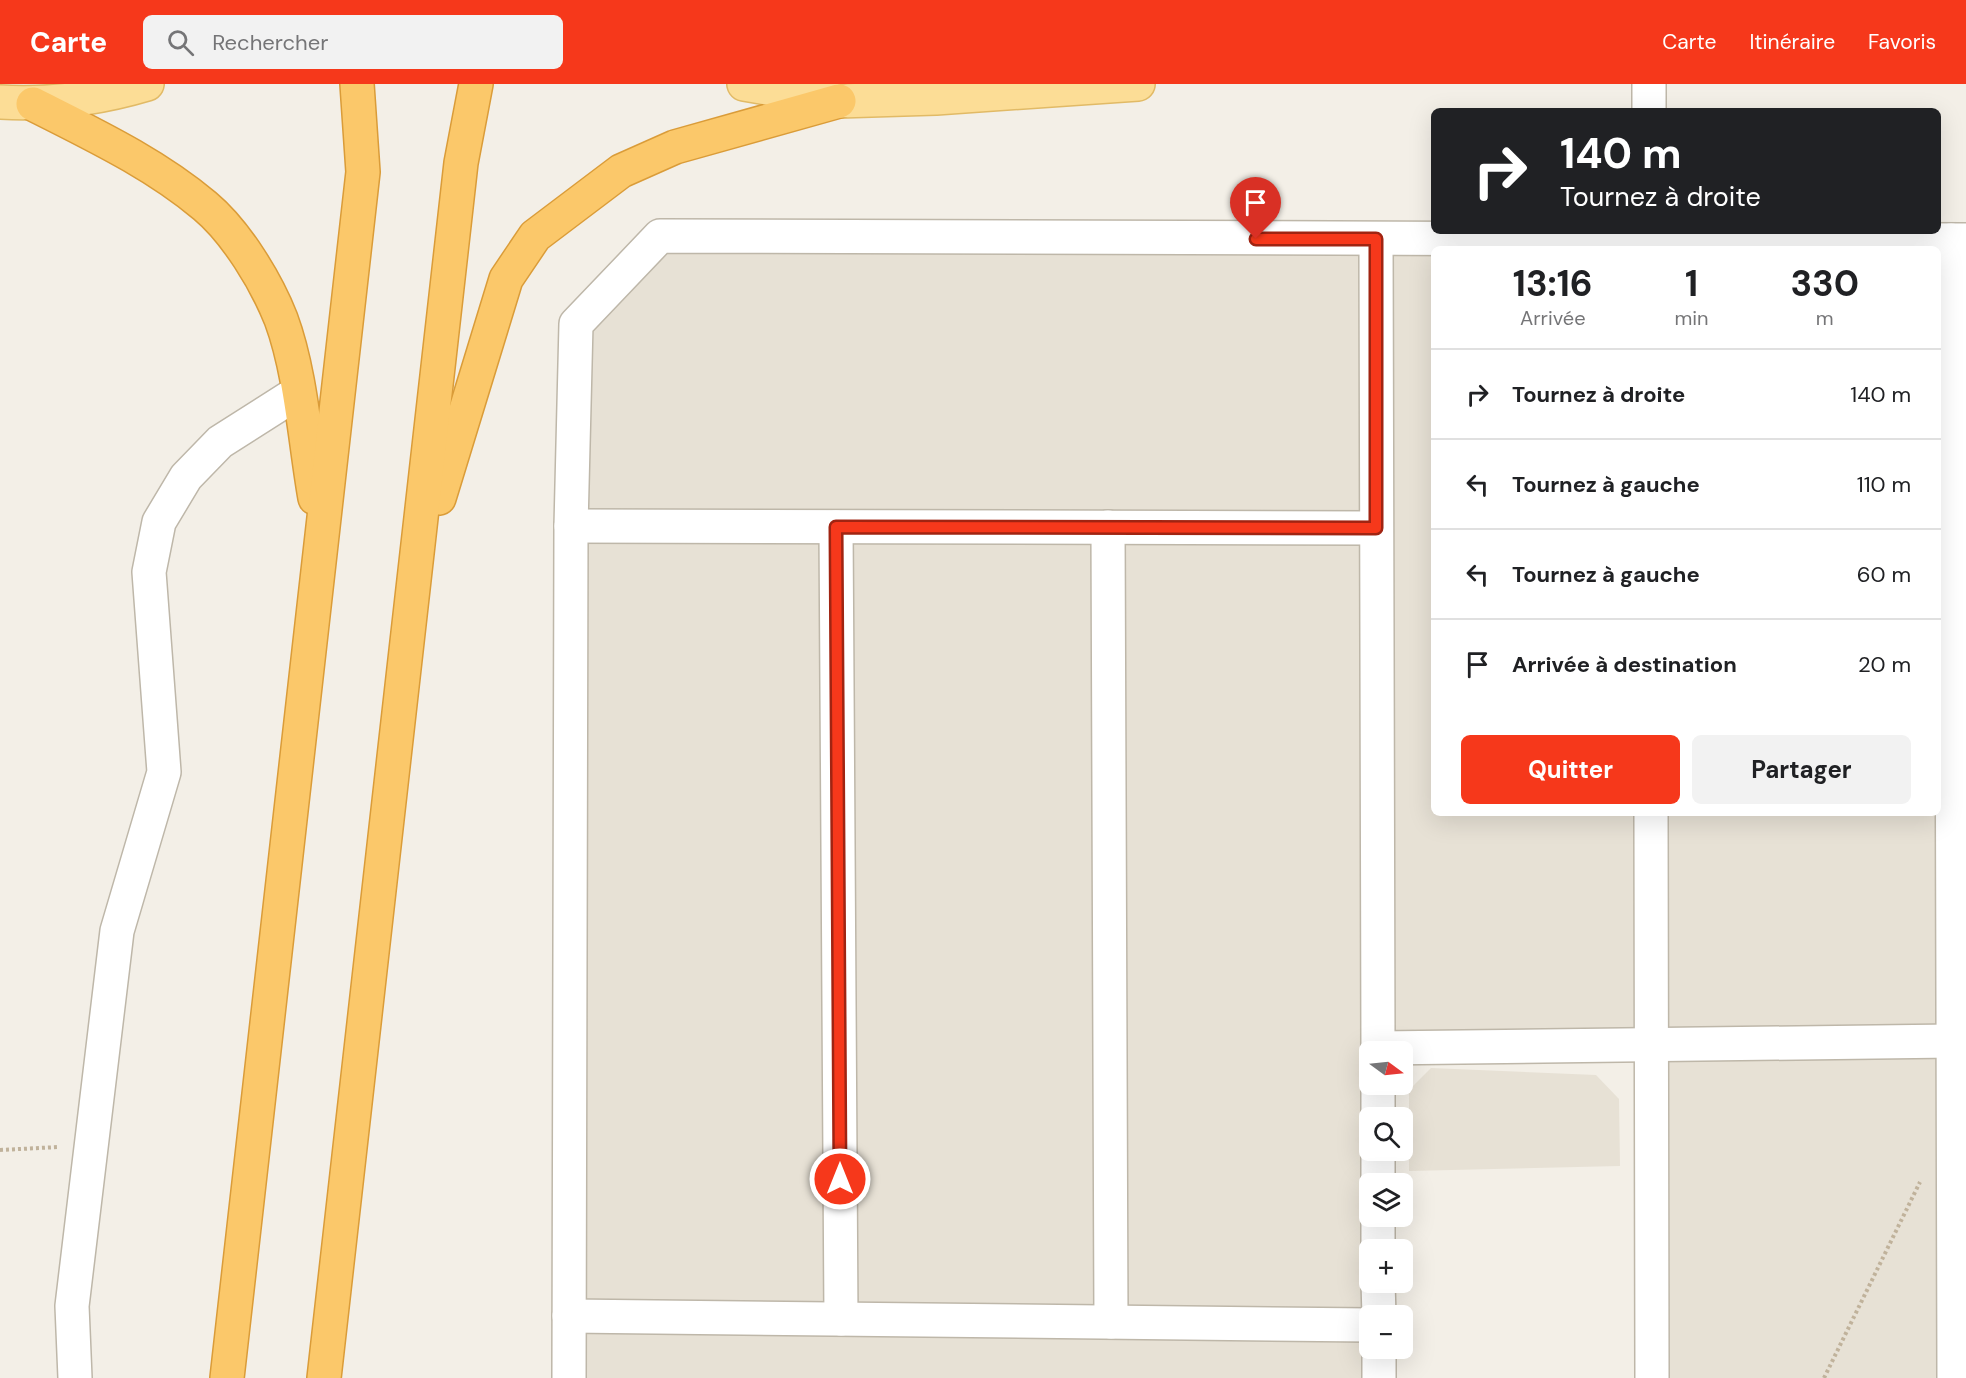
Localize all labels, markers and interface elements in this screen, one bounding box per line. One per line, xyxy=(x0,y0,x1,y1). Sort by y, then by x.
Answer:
search box xyxy=(143,15,563,69)
text: Carte xyxy=(30,24,107,61)
icon: search xyxy=(164,26,197,59)
text: Rechercher xyxy=(212,28,328,57)
text: Carte xyxy=(1662,28,1716,56)
text: Itinéraire xyxy=(1749,28,1835,56)
text: Favoris xyxy=(1868,28,1936,56)
text: 140 m xyxy=(1560,126,1682,181)
icon: right xyxy=(1461,132,1539,210)
pin xyxy=(1230,177,1281,239)
text: Tournez à droite xyxy=(1560,179,1761,214)
icon: arrive xyxy=(1239,186,1272,219)
text: 13:16 xyxy=(1513,260,1593,307)
text: 1 xyxy=(1685,260,1698,307)
text: 330 xyxy=(1790,260,1859,307)
text: Arrivée xyxy=(1520,305,1586,331)
text: min xyxy=(1674,305,1709,331)
text: m xyxy=(1816,305,1834,331)
icon: right xyxy=(1461,378,1494,411)
text: Tournez à droite xyxy=(1512,380,1685,409)
text: 140 m xyxy=(1850,380,1911,409)
icon: left xyxy=(1461,468,1494,501)
text: Tournez à gauche xyxy=(1512,470,1700,499)
text: 110 m xyxy=(1857,470,1911,499)
icon: left xyxy=(1461,558,1494,591)
text: Tournez à gauche xyxy=(1512,560,1700,589)
text: 60 m xyxy=(1857,560,1911,589)
icon: arrive xyxy=(1461,648,1494,681)
text: Arrivée à destination xyxy=(1512,650,1737,679)
text: 20 m xyxy=(1858,650,1911,679)
button: Quitter xyxy=(1461,735,1680,804)
button: Partager xyxy=(1692,735,1911,804)
north arrow xyxy=(1359,1041,1413,1095)
map controls xyxy=(1359,1041,1413,1359)
button: search xyxy=(1359,1107,1413,1161)
position arrow xyxy=(808,1147,872,1211)
button: layers xyxy=(1359,1173,1413,1227)
button: + xyxy=(1359,1239,1413,1293)
button: − xyxy=(1359,1305,1413,1359)

